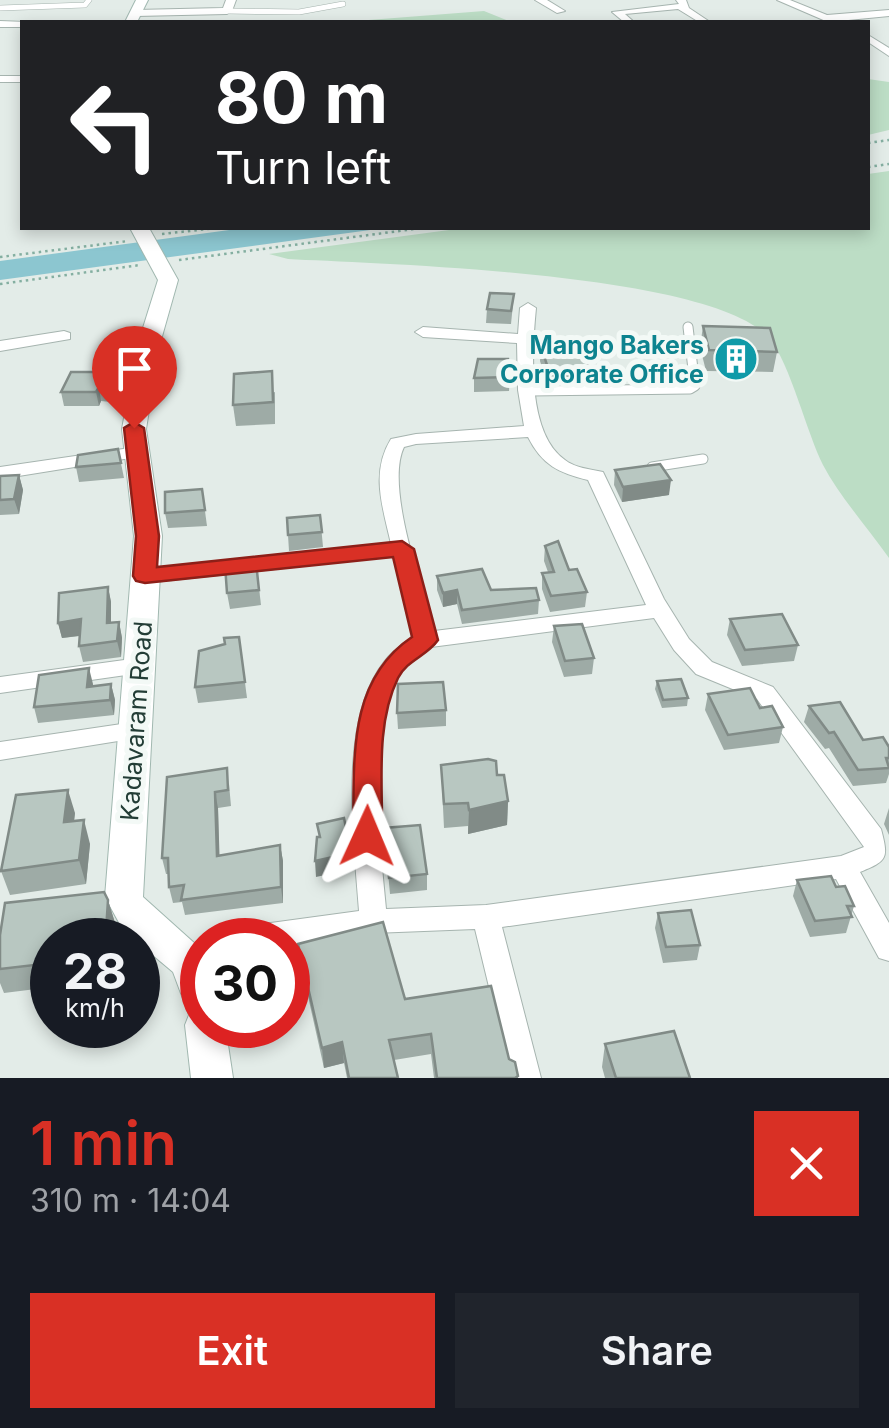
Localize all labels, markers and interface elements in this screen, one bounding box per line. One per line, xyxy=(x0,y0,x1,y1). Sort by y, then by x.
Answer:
text: 80 m xyxy=(215,55,388,140)
icon: left xyxy=(50,60,180,190)
text: Turn left xyxy=(215,140,391,195)
pin xyxy=(92,326,177,429)
place label: Mango Bakers Corporate Office xyxy=(500,330,704,389)
building icon: Mango Bakers Corporate Office xyxy=(713,336,759,382)
icon: arrive xyxy=(107,341,162,396)
street label: Kadavaram Road xyxy=(114,620,158,822)
position arrow xyxy=(315,784,419,888)
speed limit sign: 30 xyxy=(180,918,310,1048)
text: 28 xyxy=(63,941,127,1001)
text: km/h xyxy=(65,993,125,1023)
text: 1 min xyxy=(30,1107,177,1179)
button: close xyxy=(754,1111,859,1216)
text: 310 m · 14:04 xyxy=(30,1181,231,1220)
button: Exit xyxy=(30,1293,435,1408)
button: Share xyxy=(455,1293,859,1408)

